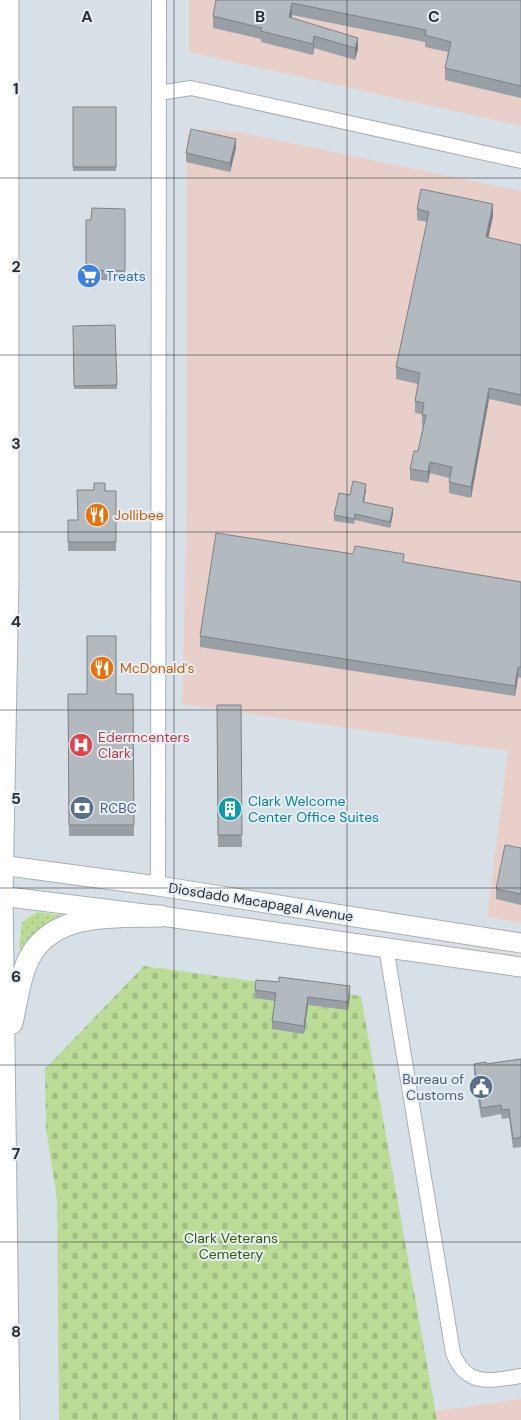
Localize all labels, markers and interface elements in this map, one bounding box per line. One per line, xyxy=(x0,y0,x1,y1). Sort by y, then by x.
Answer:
text: A xyxy=(81,6,93,27)
text: B xyxy=(255,6,265,27)
text: C xyxy=(428,6,440,27)
text: 1 xyxy=(13,78,19,99)
text: 2 xyxy=(11,256,21,277)
supermarket icon: Treats xyxy=(76,263,102,289)
place label: Treats xyxy=(106,267,146,285)
text: 3 xyxy=(11,433,21,454)
restaurant icon: Jollibee xyxy=(84,502,110,528)
place label: Jollibee xyxy=(114,506,164,524)
text: 4 xyxy=(11,611,21,632)
restaurant icon: McDonald's xyxy=(89,655,115,681)
place label: McDonald's xyxy=(120,659,195,677)
place label: Edermcenters Clark xyxy=(98,728,190,762)
hospital icon: Edermcenters Clark xyxy=(68,732,94,758)
text: 5 xyxy=(11,788,21,809)
place label: Clark Welcome Center Office Suites xyxy=(248,792,379,826)
bank icon: RCBC xyxy=(69,795,95,821)
building icon: Clark Welcome Center Office Suites xyxy=(217,796,243,822)
place label: RCBC xyxy=(100,799,137,817)
street label: Diosdado Macapagal Avenue xyxy=(167,879,355,926)
text: 6 xyxy=(11,966,21,987)
place label: Bureau of Customs xyxy=(402,1070,464,1104)
public building icon: Bureau of Customs xyxy=(468,1074,494,1100)
text: 7 xyxy=(12,1143,21,1164)
park label: Clark Veterans Cemetery xyxy=(184,1229,278,1263)
text: 8 xyxy=(11,1321,21,1342)

